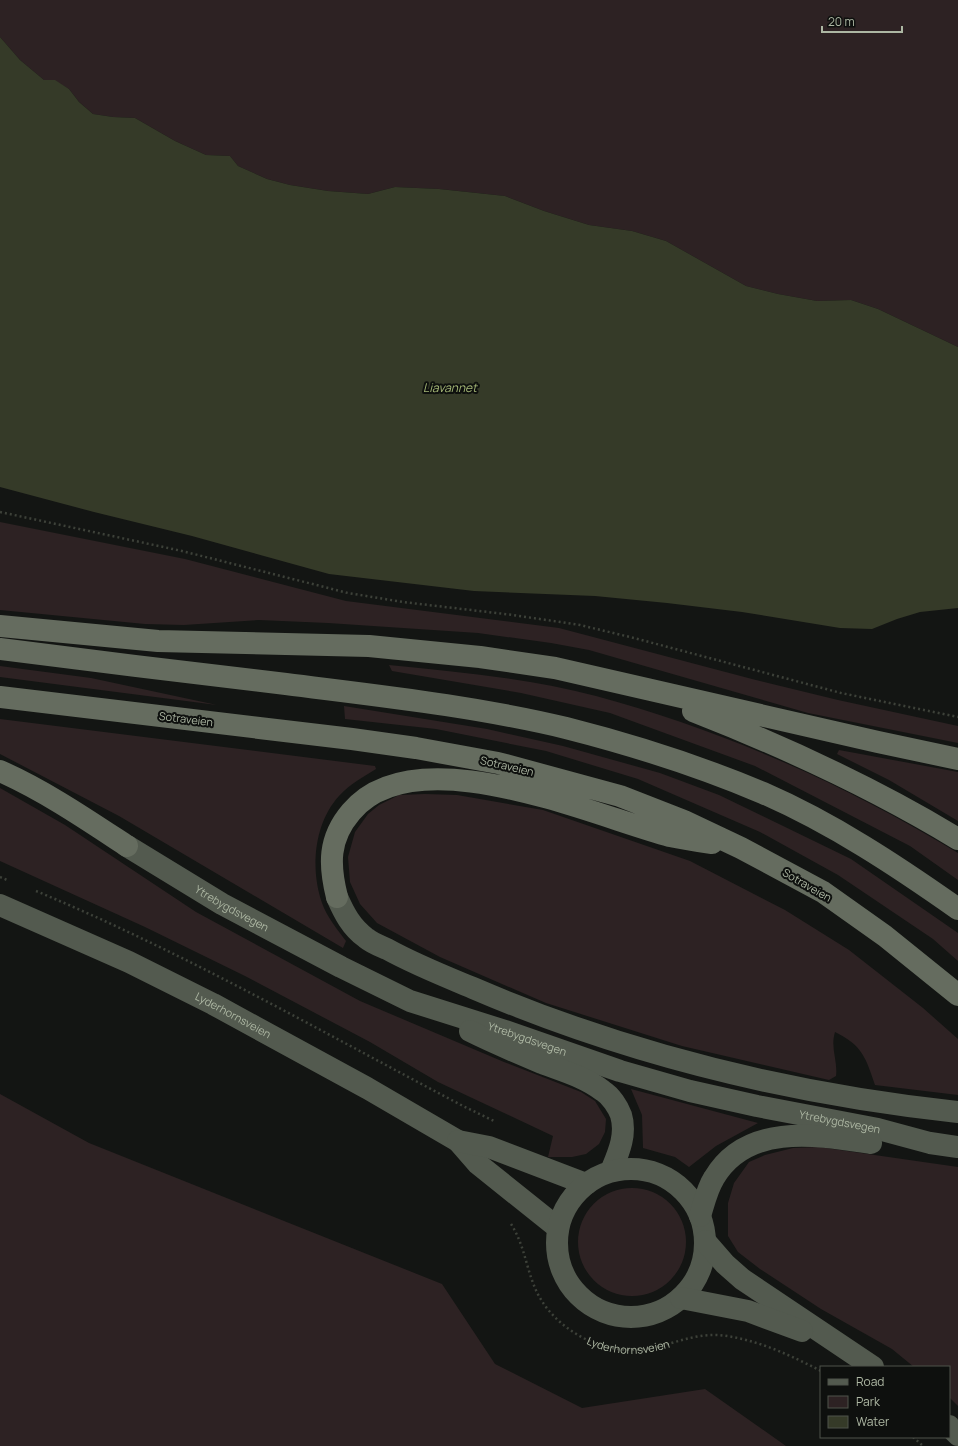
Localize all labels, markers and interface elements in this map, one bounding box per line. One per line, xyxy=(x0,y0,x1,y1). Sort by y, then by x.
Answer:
scale bar xyxy=(822,8,902,34)
text: 20 m xyxy=(828,13,855,30)
water label: Liavannet xyxy=(423,379,478,396)
street label: Sotraveien xyxy=(158,708,214,729)
street label: Sotraveien xyxy=(479,752,535,779)
street label: Sotraveien xyxy=(780,864,835,905)
street label: Ytrebygdsvegen xyxy=(192,881,272,934)
street label: Lyderhornsveien xyxy=(193,988,274,1041)
street label: Ytrebygdsvegen xyxy=(486,1018,569,1059)
street label: Ytrebygdsvegen xyxy=(798,1106,882,1136)
street label: Lyderhornsveien xyxy=(585,1333,671,1357)
legend xyxy=(820,1366,950,1438)
text: Road xyxy=(856,1373,884,1390)
text: Park xyxy=(856,1393,881,1410)
text: Water xyxy=(856,1413,890,1430)

